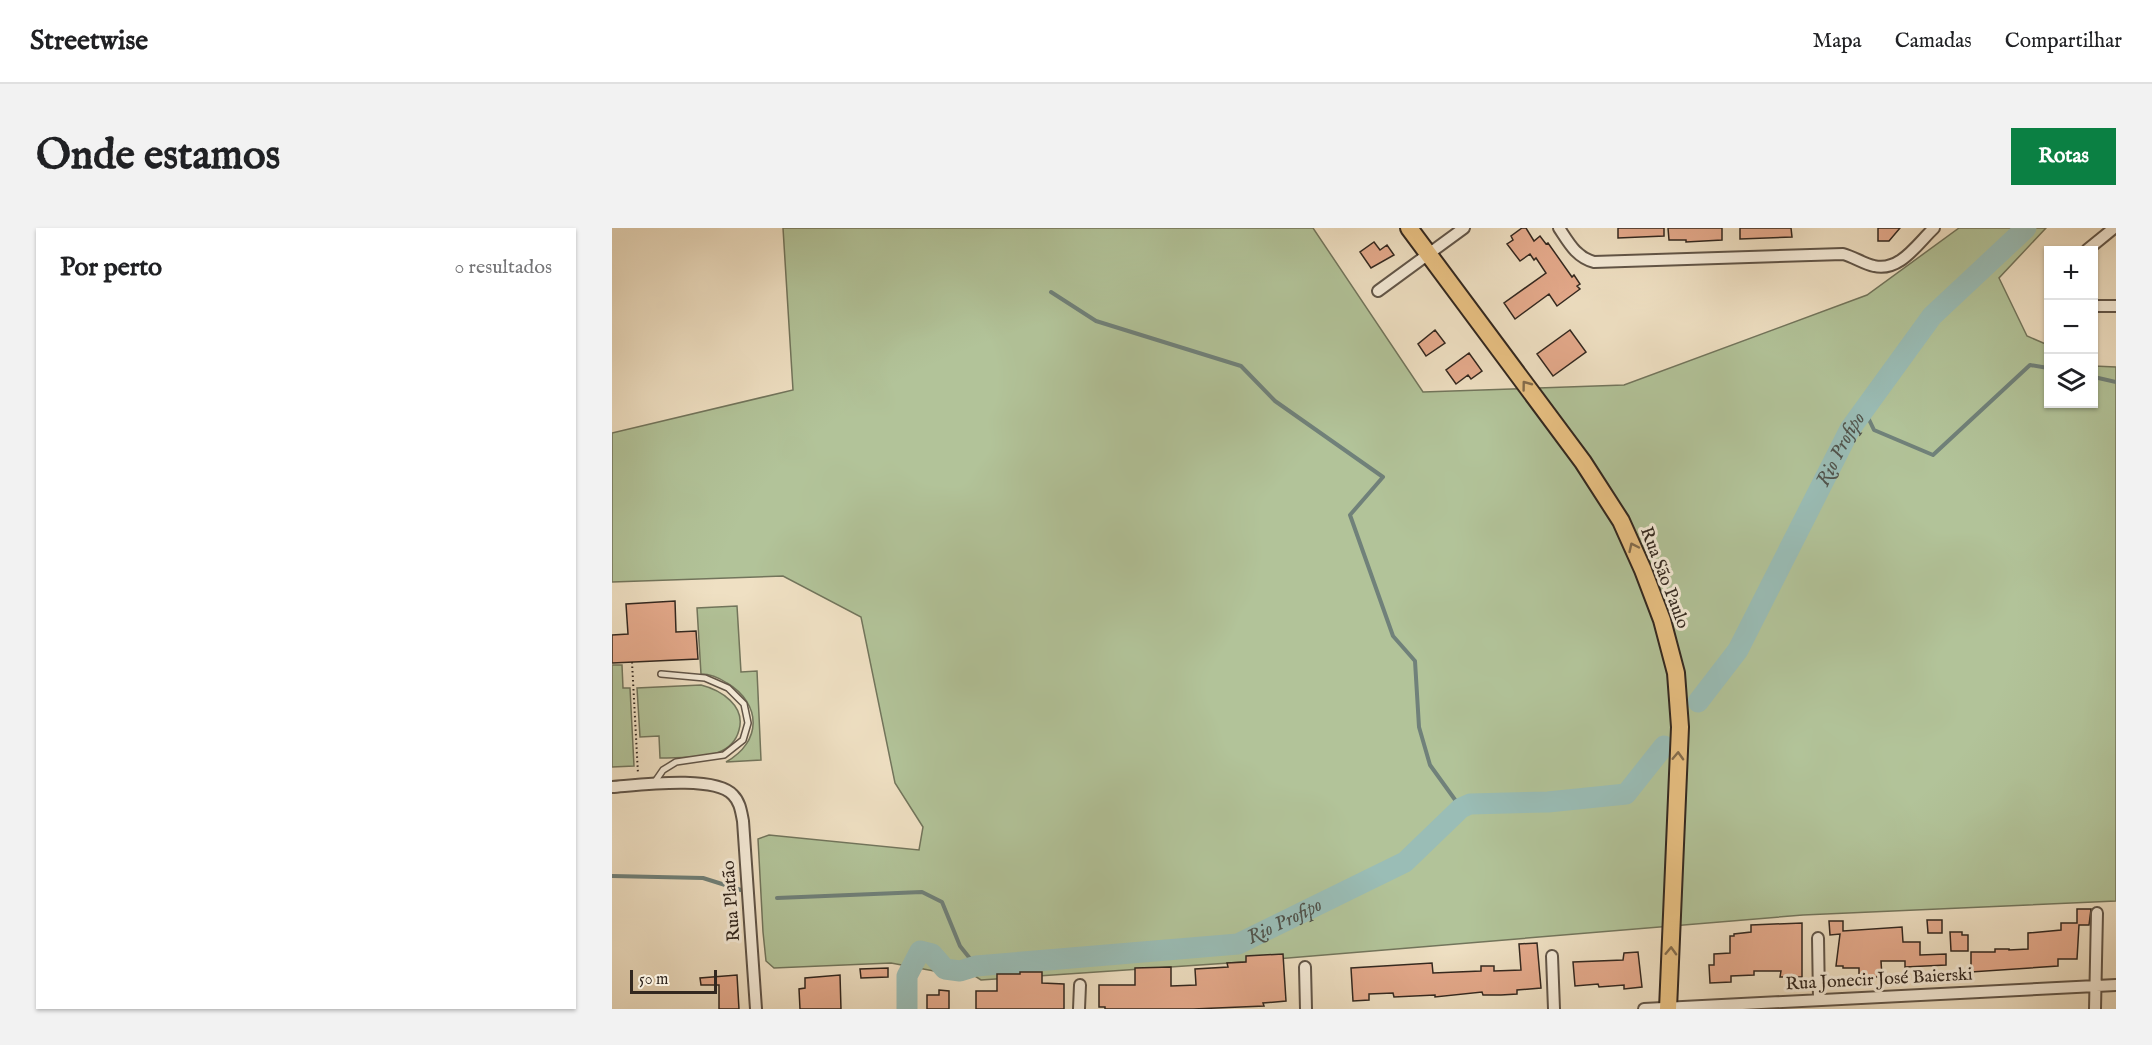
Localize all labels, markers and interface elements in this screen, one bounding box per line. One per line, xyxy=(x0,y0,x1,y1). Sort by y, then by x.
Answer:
text: Streetwise xyxy=(30,24,148,59)
text: Mapa xyxy=(1812,28,1862,55)
text: Camadas xyxy=(1895,28,1972,55)
text: Compartilhar xyxy=(2005,28,2122,55)
button: Rotas xyxy=(2011,128,2116,185)
text: Onde estamos xyxy=(36,130,280,183)
map controls xyxy=(2044,246,2098,408)
button: + xyxy=(2044,246,2098,300)
text: Por perto xyxy=(60,251,162,284)
text: 0 resultados xyxy=(454,255,552,280)
button: − xyxy=(2044,300,2098,354)
button: layers xyxy=(2044,354,2098,408)
one-way arrow xyxy=(1522,380,1533,391)
water label: Rio Profipo xyxy=(1810,407,1871,491)
street label: Rua São Paulo xyxy=(1634,524,1694,632)
one-way arrow xyxy=(1628,543,1640,554)
one-way arrow xyxy=(1672,751,1685,760)
street label: Rua Platão xyxy=(718,859,746,942)
water label: Rio Profipo xyxy=(1243,892,1326,950)
one-way arrow xyxy=(1664,946,1677,955)
street label: Rua Jonecir José Baierski xyxy=(1785,964,1973,996)
scale bar xyxy=(630,967,717,994)
text: 50 m xyxy=(639,970,668,990)

